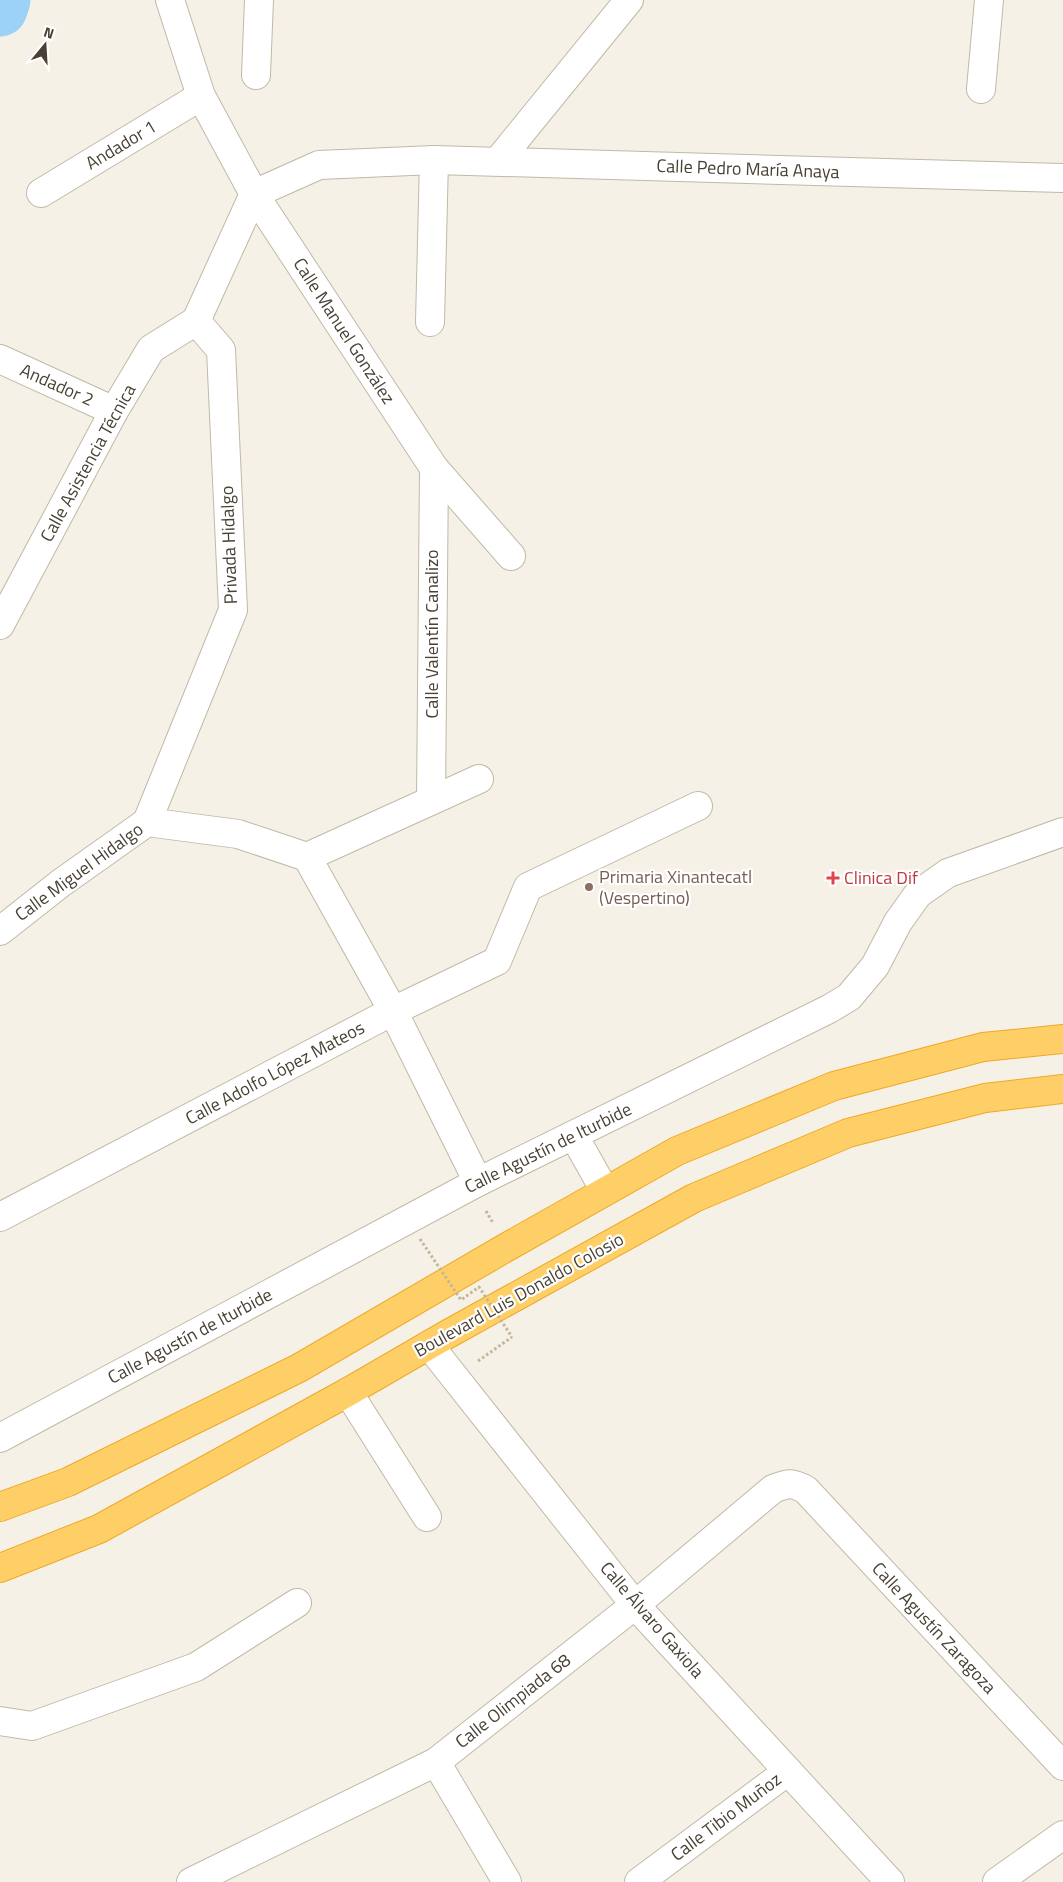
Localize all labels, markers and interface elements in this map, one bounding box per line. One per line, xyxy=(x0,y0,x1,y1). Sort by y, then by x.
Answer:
north arrow xyxy=(20,20,70,70)
text: N xyxy=(41,21,57,44)
street label: Andador 1 xyxy=(80,113,161,176)
street label: Calle Pedro María Anaya xyxy=(656,152,840,185)
street label: Calle Manuel González xyxy=(287,252,402,409)
street label: Andador 2 xyxy=(16,356,98,413)
street label: Calle Asistencia Técnica xyxy=(33,379,142,547)
street label: Privada Hidalgo xyxy=(213,485,244,605)
street label: Calle Valentín Canalizo xyxy=(418,549,445,719)
street label: Calle Miguel Hidalgo xyxy=(9,816,148,927)
place label: Primaria Xinantecatl (Vespertino) xyxy=(599,863,752,911)
place label: Clinica Dif xyxy=(844,864,918,891)
marker: Clinica Dif xyxy=(826,871,840,885)
marker: Primaria Xinantecatl (Vespertino) xyxy=(583,881,595,893)
street label: Calle Adolfo López Mateos xyxy=(180,1014,369,1131)
street label: Calle Agustín de Iturbide xyxy=(460,1095,636,1200)
street label: Boulevard Luis Donaldo Colosio xyxy=(409,1226,629,1364)
street label: Calle Agustín de Iturbide xyxy=(103,1281,277,1390)
street label: Calle Álvaro Gaxiola xyxy=(594,1555,711,1684)
street label: Calle Agustín Zaragoza xyxy=(866,1556,1003,1700)
street label: Calle Olimpiada 68 xyxy=(449,1647,576,1754)
street label: Calle Tibio Muñoz xyxy=(665,1766,787,1867)

